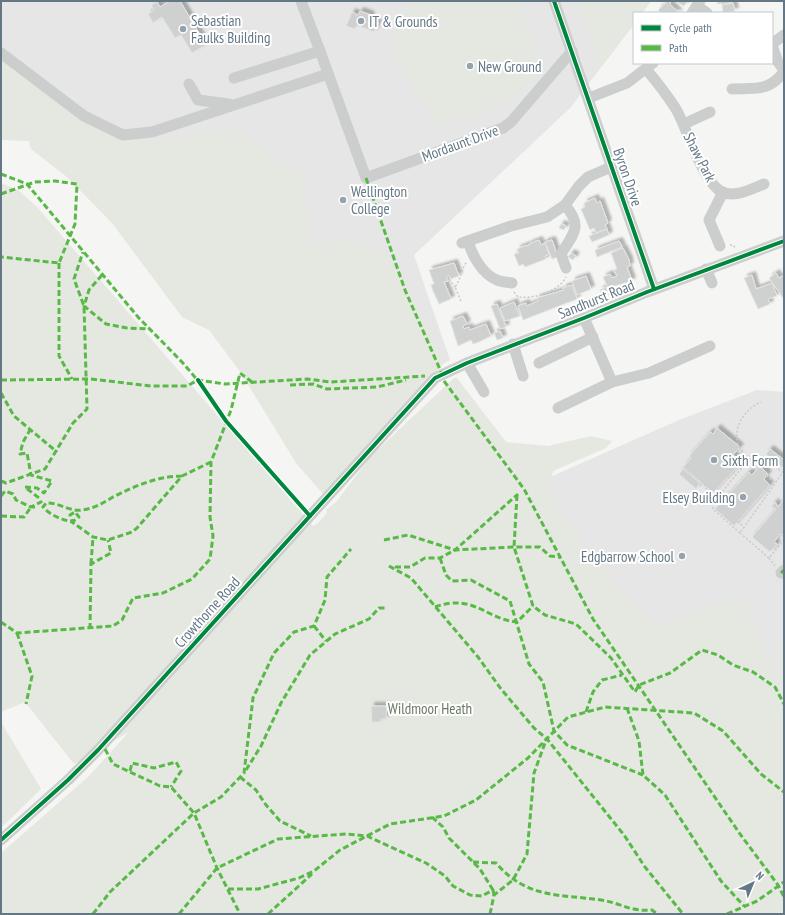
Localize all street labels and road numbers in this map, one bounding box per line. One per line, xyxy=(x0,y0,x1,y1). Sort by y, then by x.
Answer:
street label: Mordaunt Drive xyxy=(419,120,501,166)
street label: Shaw Park xyxy=(679,129,721,185)
street label: Byron Drive xyxy=(609,145,647,209)
street label: Sandhurst Road xyxy=(555,275,637,323)
street label: Crowthorne Road xyxy=(170,573,244,651)

